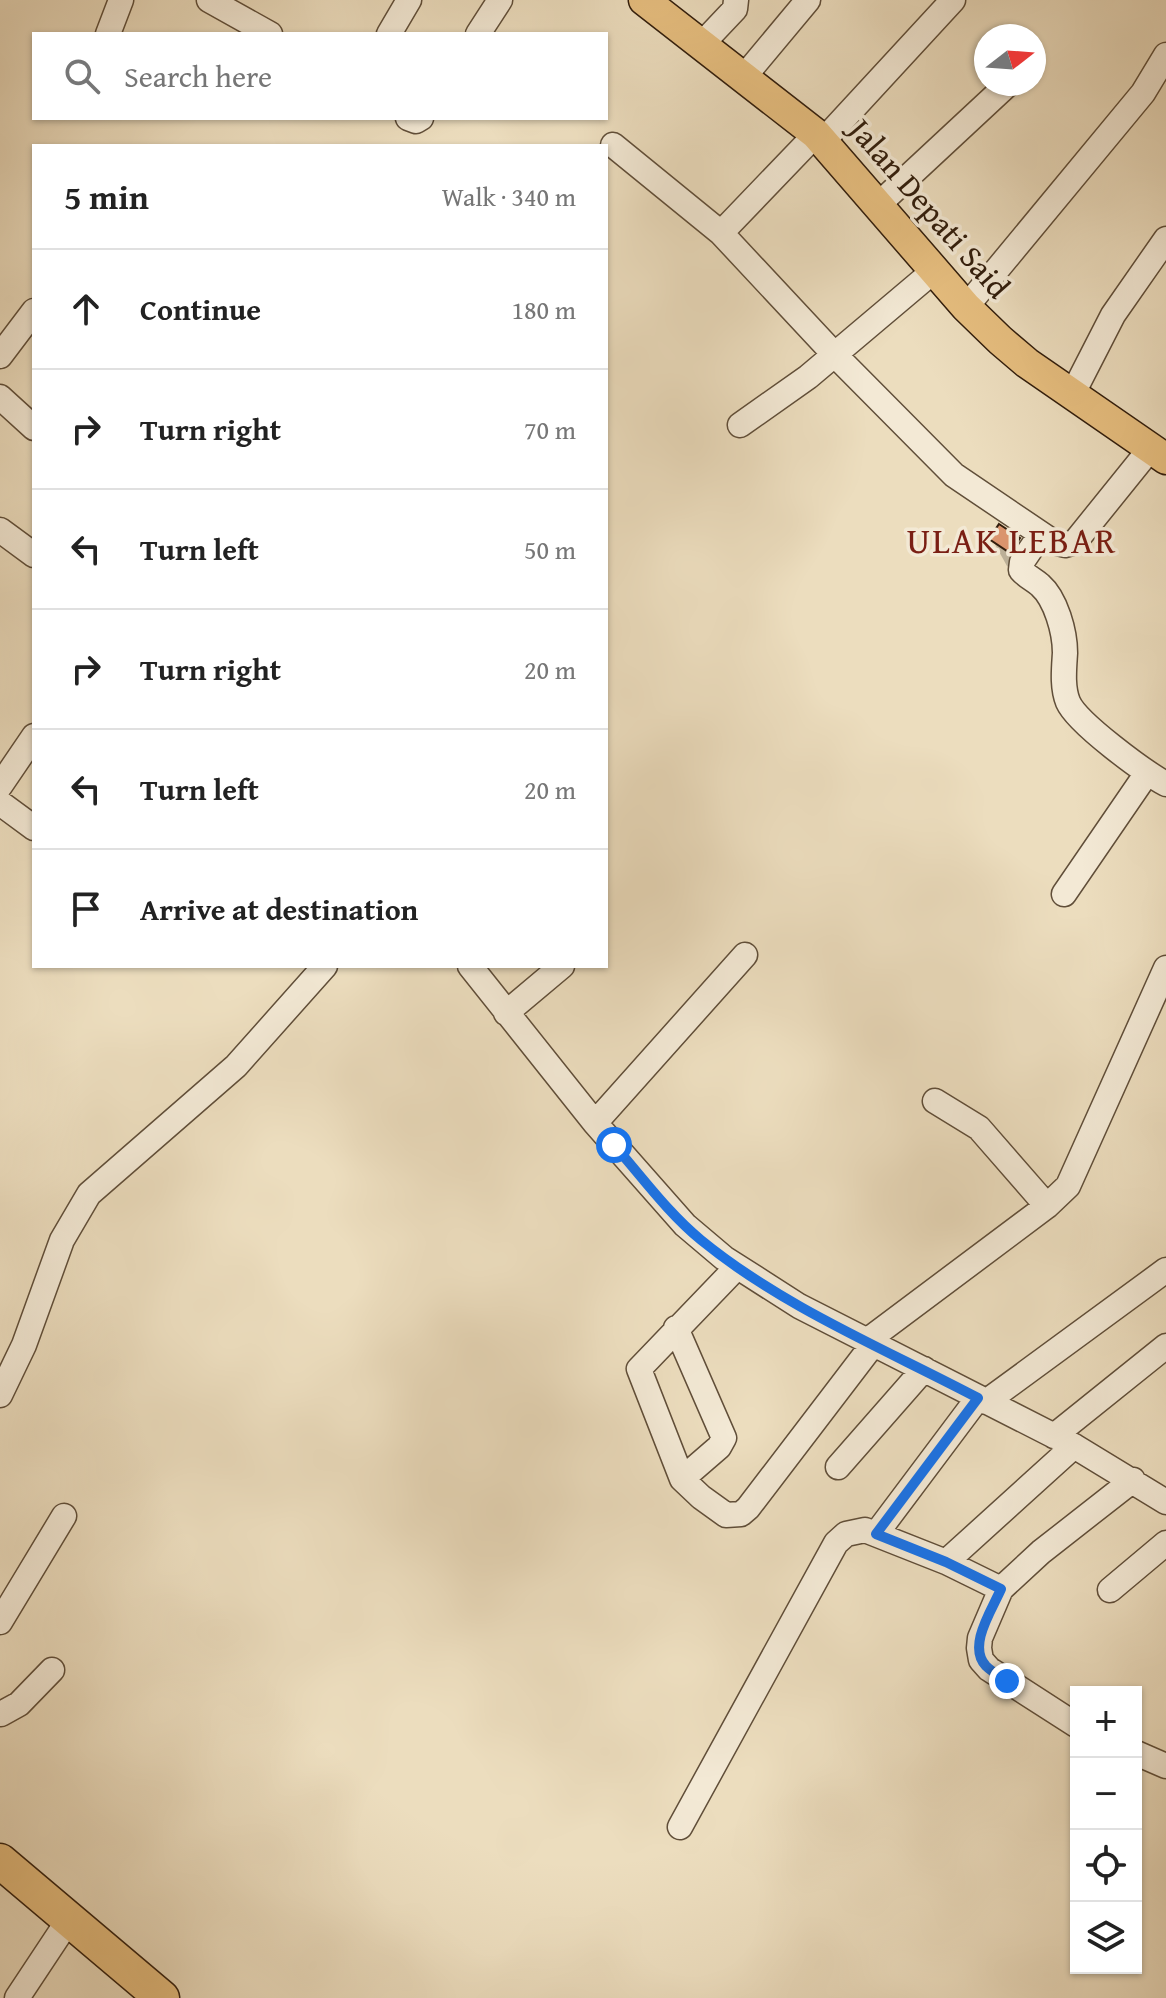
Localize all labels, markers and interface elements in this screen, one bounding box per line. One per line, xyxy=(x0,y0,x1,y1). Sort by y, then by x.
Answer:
north arrow xyxy=(974,24,1046,96)
search box xyxy=(32,32,608,120)
icon: search xyxy=(60,54,104,98)
text: Search here xyxy=(124,54,272,98)
street label: Jalan Depati Said xyxy=(836,105,1022,308)
text: 5 min xyxy=(64,172,149,221)
text: Walk · 340 m xyxy=(442,177,576,216)
icon: ahead xyxy=(64,287,108,331)
text: Continue xyxy=(140,287,261,331)
text: 180 m xyxy=(511,290,576,329)
icon: right xyxy=(64,407,108,451)
text: Turn right xyxy=(140,407,281,451)
text: 70 m xyxy=(524,410,576,449)
district label: ULAK LEBAR xyxy=(906,513,1118,566)
icon: left xyxy=(64,527,108,571)
text: Turn left xyxy=(140,527,259,571)
text: 50 m xyxy=(524,530,576,569)
icon: right xyxy=(64,647,108,691)
text: Turn right xyxy=(140,647,281,691)
text: 20 m xyxy=(524,650,576,689)
icon: left xyxy=(64,767,108,811)
text: Turn left xyxy=(140,767,259,811)
text: 20 m xyxy=(524,770,576,809)
icon: arrive xyxy=(64,887,108,931)
text: Arrive at destination xyxy=(140,887,418,931)
route start xyxy=(596,1127,632,1163)
route end xyxy=(989,1663,1025,1699)
map controls xyxy=(1070,1686,1142,1974)
button: + xyxy=(1070,1686,1142,1758)
button: − xyxy=(1070,1758,1142,1830)
button: locate xyxy=(1070,1830,1142,1902)
button: layers xyxy=(1070,1902,1142,1974)

